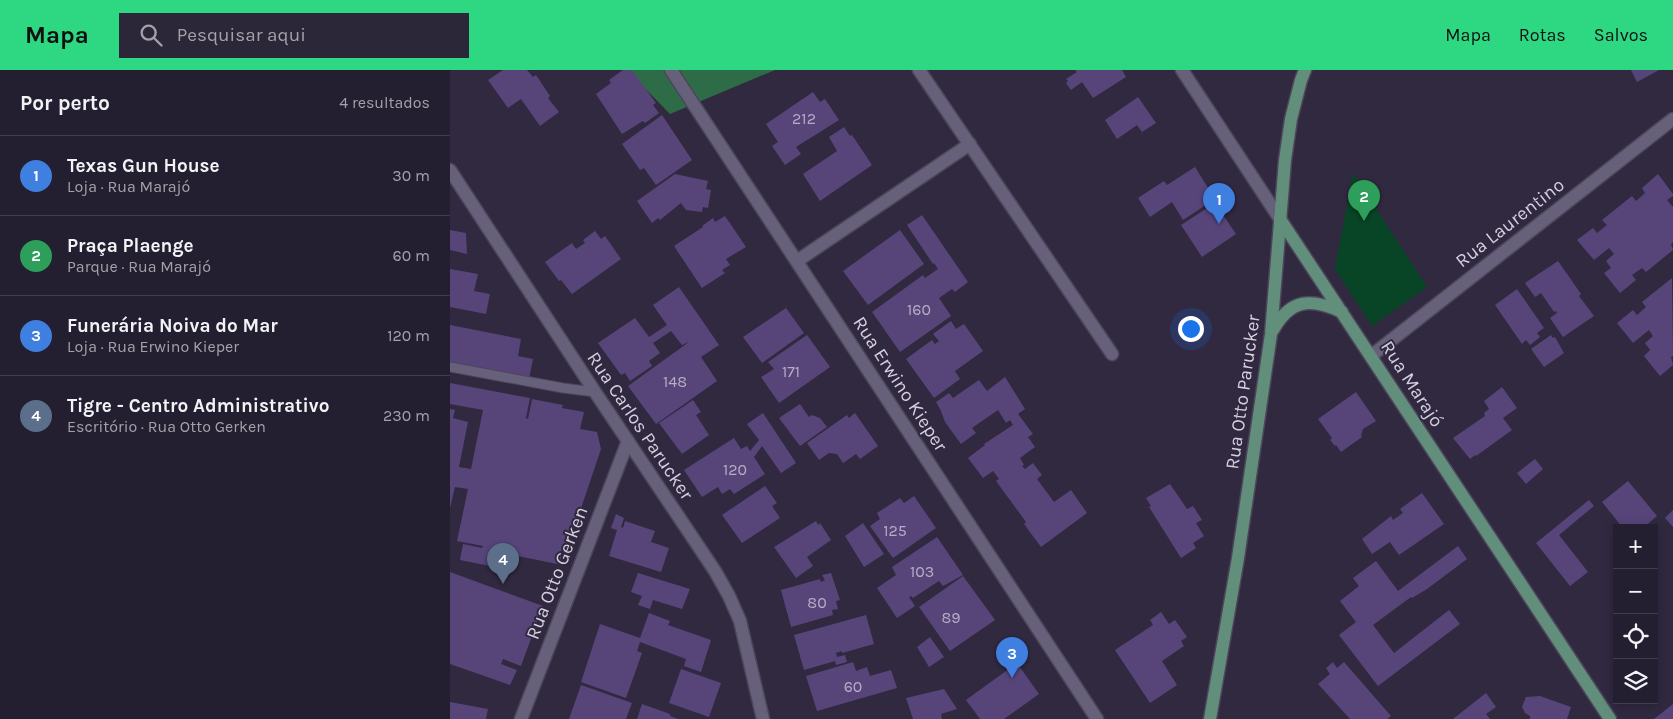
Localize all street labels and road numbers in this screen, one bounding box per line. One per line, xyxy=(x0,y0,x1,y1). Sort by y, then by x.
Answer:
street label: Rua Laurentino xyxy=(1451,174,1569,272)
street label: Rua Erwino Kieper xyxy=(848,313,952,456)
street label: Rua Otto Parucker xyxy=(1221,313,1265,471)
street label: Rua Marajó xyxy=(1376,337,1448,431)
street label: Rua Carlos Parucker xyxy=(582,348,698,504)
street label: Rua Otto Gerken xyxy=(522,504,592,642)

